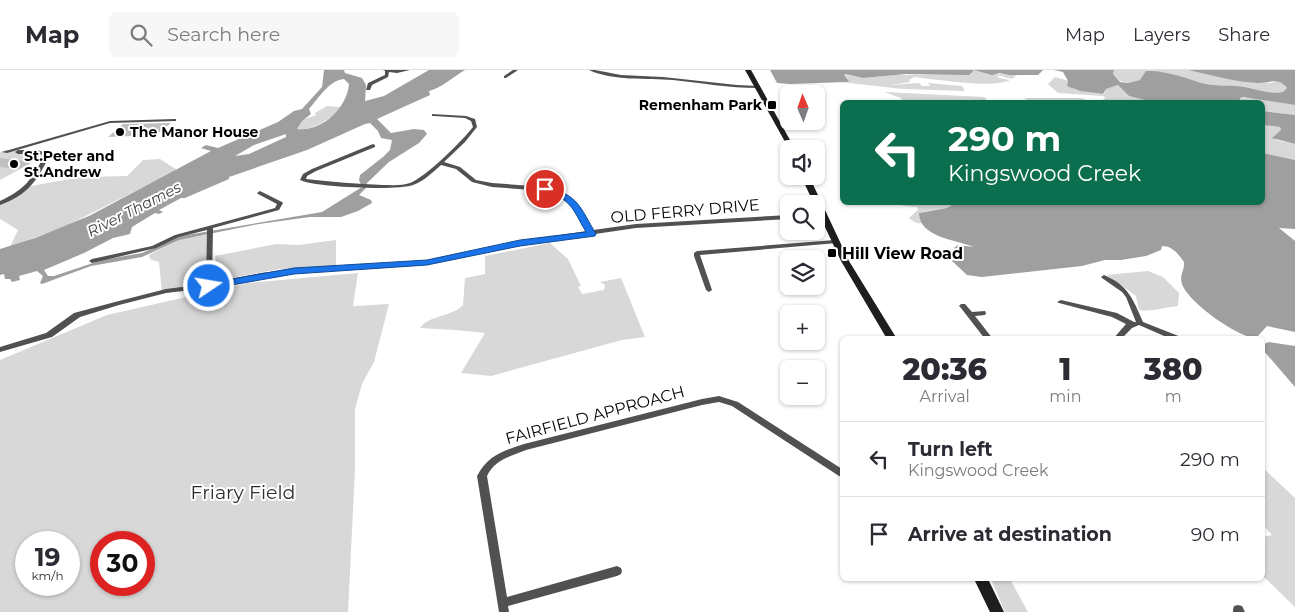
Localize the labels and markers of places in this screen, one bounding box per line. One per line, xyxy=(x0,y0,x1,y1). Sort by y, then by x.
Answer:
place label: Remenham Park xyxy=(639,96,763,114)
marker: Remenham Park xyxy=(766,99,778,111)
place label: The Manor House xyxy=(130,123,259,141)
marker: The Manor House xyxy=(114,126,126,138)
place label: St.Peter and St.Andrew xyxy=(24,147,115,181)
marker: St.Peter and St.Andrew xyxy=(8,158,20,170)
pin xyxy=(524,168,566,210)
place label: Hill View Road xyxy=(842,244,963,263)
marker: Hill View Road xyxy=(826,247,838,259)

